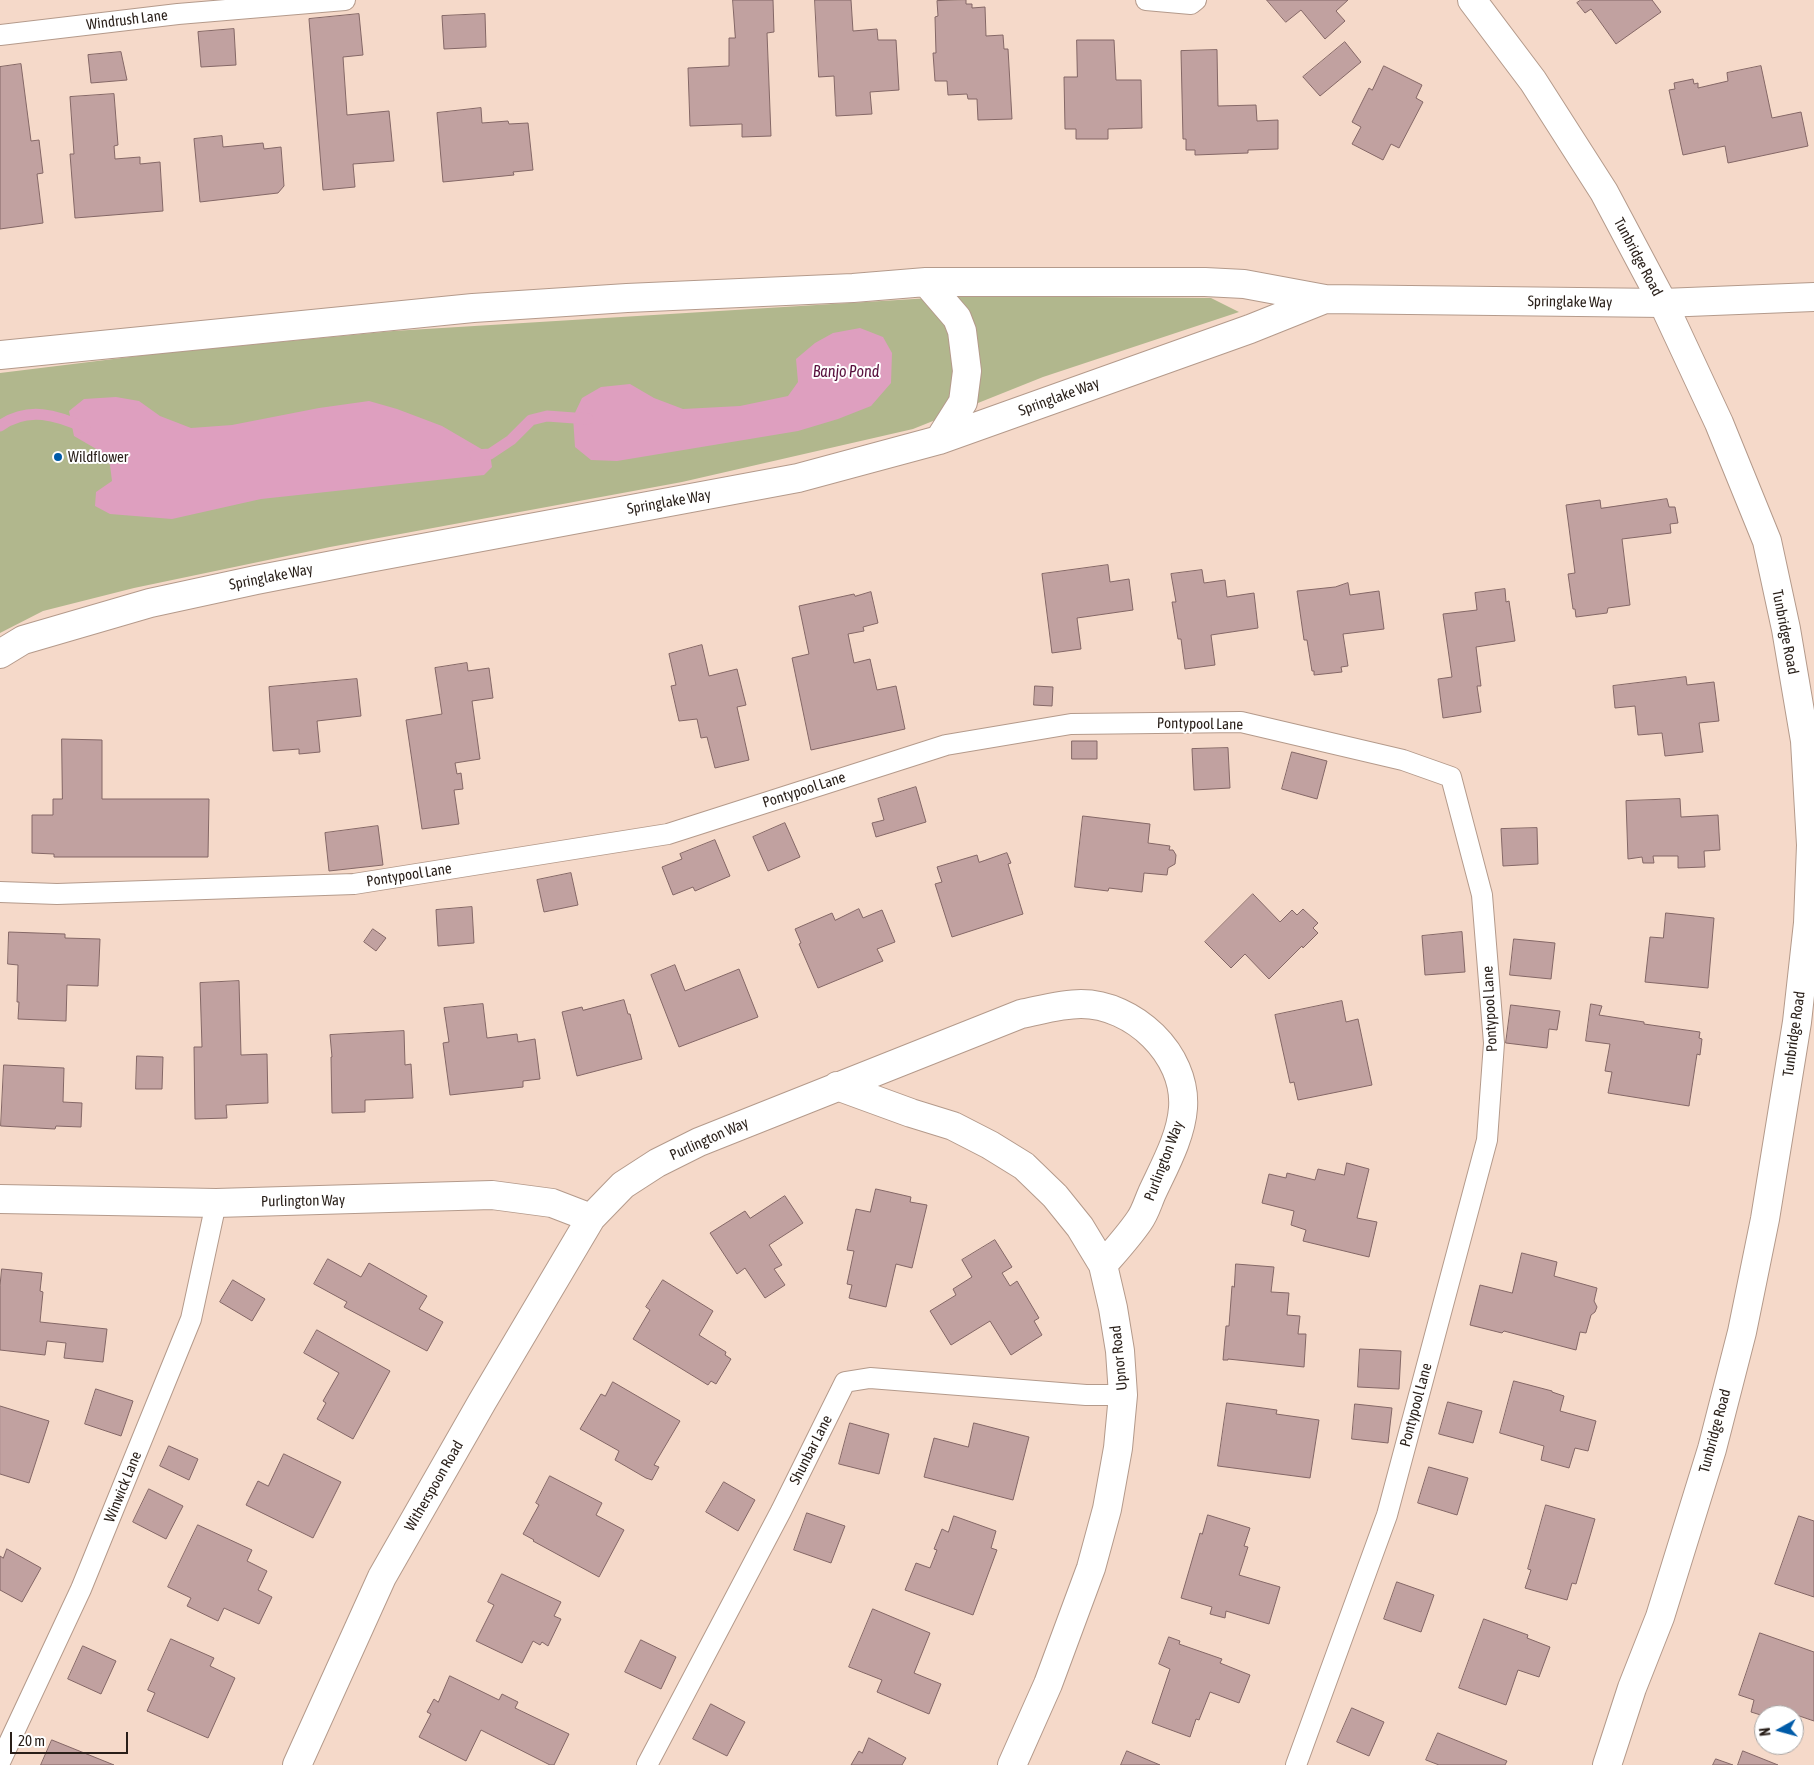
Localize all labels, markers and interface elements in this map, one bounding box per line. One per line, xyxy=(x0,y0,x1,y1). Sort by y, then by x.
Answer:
street label: Windrush Lane xyxy=(85,6,169,34)
street label: Tunbridge Road xyxy=(1610,215,1666,299)
street label: Springlake Way xyxy=(1527,292,1613,312)
water label: Banjo Pond xyxy=(813,362,879,382)
street label: Springlake Way xyxy=(1016,374,1102,420)
place label: Wildflower xyxy=(68,448,128,466)
marker: Wildflower xyxy=(52,451,64,463)
street label: Springlake Way xyxy=(626,486,712,518)
street label: Springlake Way xyxy=(228,560,314,594)
street label: Tunbridge Road xyxy=(1768,588,1802,676)
street label: Pontypool Lane xyxy=(1157,714,1243,734)
street label: Pontypool Lane xyxy=(760,768,848,812)
street label: Pontypool Lane xyxy=(365,859,453,891)
street label: Pontypool Lane xyxy=(1479,966,1501,1052)
street label: Tunbridge Road xyxy=(1779,990,1809,1078)
street label: Purlington Way xyxy=(667,1114,751,1164)
street label: Purlington Way xyxy=(1140,1118,1188,1204)
street label: Purlington Way xyxy=(261,1191,345,1211)
street label: Upnor Road xyxy=(1107,1325,1131,1391)
street label: Pontypool Lane xyxy=(1396,1361,1436,1449)
street label: Tunbridge Road xyxy=(1695,1387,1735,1475)
street label: Shunbar Lane xyxy=(786,1412,836,1488)
street label: Witherspoon Road xyxy=(401,1437,467,1535)
street label: Winwick Lane xyxy=(101,1449,145,1525)
north arrow xyxy=(1754,1705,1804,1755)
scale bar xyxy=(12,1722,130,1754)
text: N xyxy=(1757,1727,1774,1737)
text: 20 m xyxy=(18,1732,45,1749)

